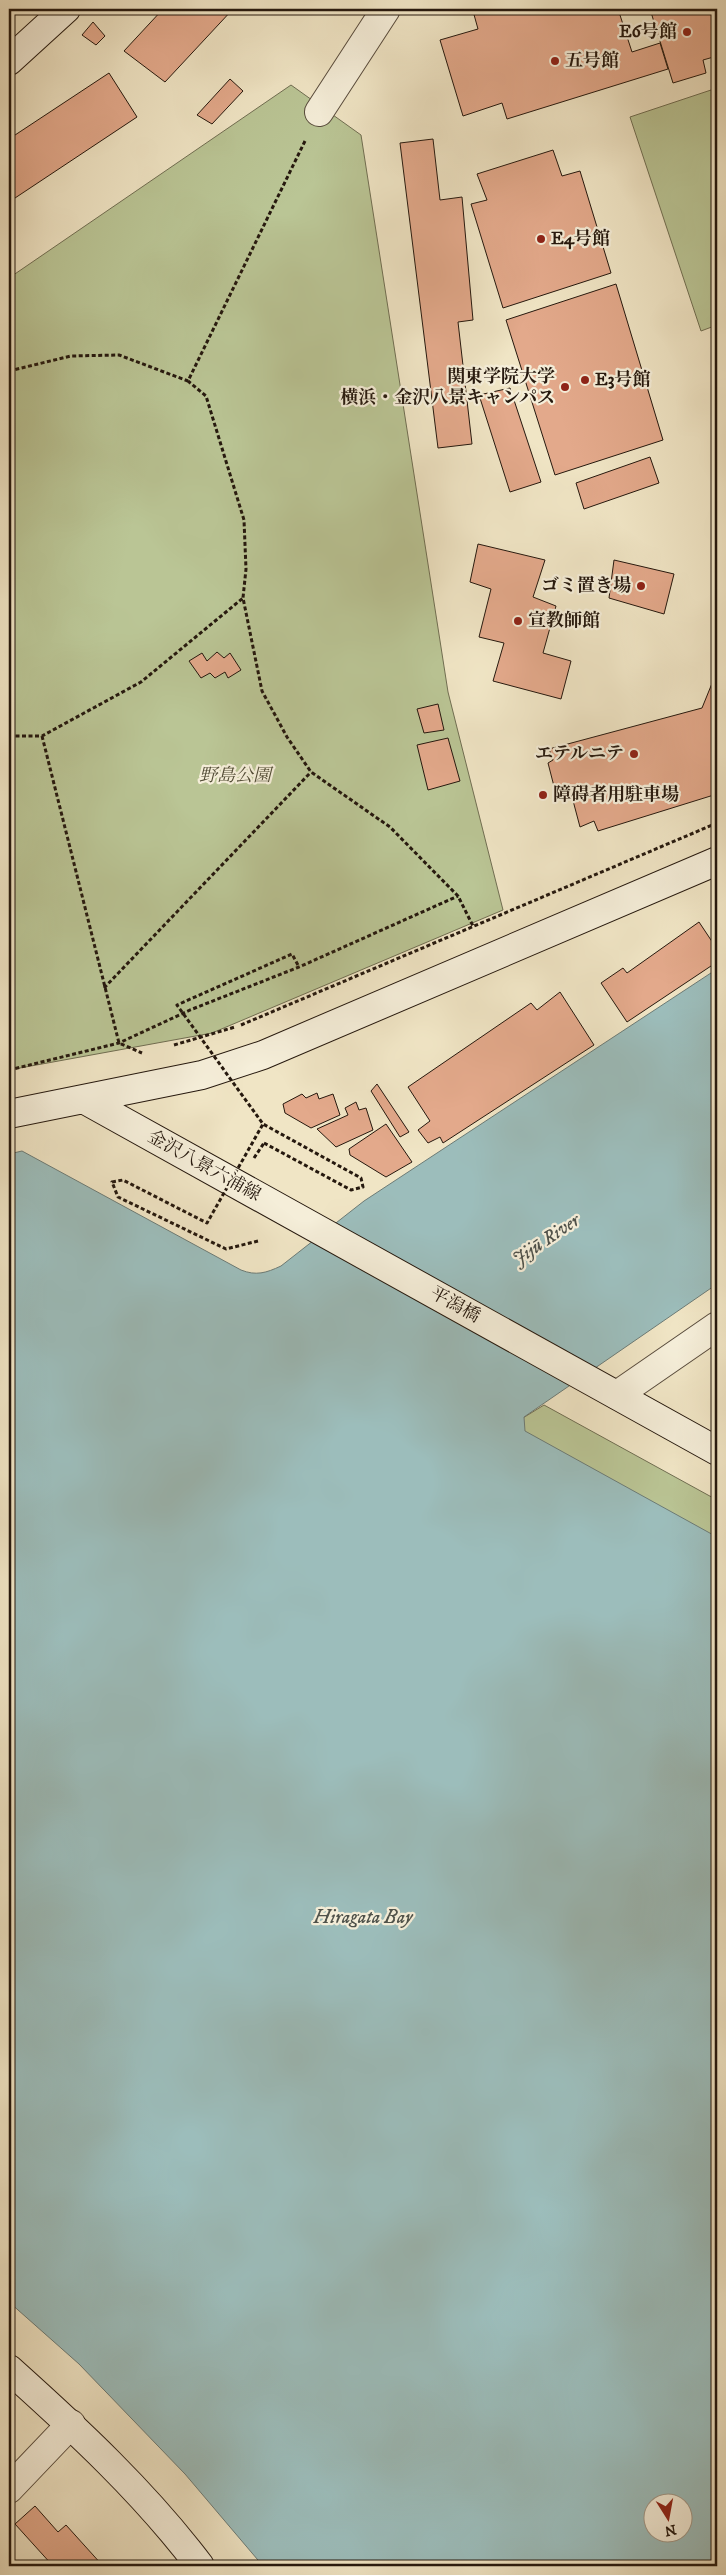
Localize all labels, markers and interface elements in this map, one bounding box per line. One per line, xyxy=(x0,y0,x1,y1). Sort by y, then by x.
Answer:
place label: E6号館 xyxy=(619,21,677,43)
marker: E6号館 xyxy=(681,26,693,38)
place label: 五号館 xyxy=(565,50,619,72)
marker: 五号館 xyxy=(549,55,561,67)
place label: E4号館 xyxy=(551,228,610,250)
marker: E4号館 xyxy=(535,233,547,245)
place label: 関東学院大学 横浜・金沢八景キャンパス xyxy=(340,366,555,409)
place label: E3号館 xyxy=(595,369,650,391)
marker: E3号館 xyxy=(579,374,591,386)
marker: 関東学院大学 横浜・金沢八景キャンパス xyxy=(559,381,571,393)
place label: ゴミ置き場 xyxy=(541,575,631,597)
marker: ゴミ置き場 xyxy=(635,580,647,592)
place label: 宣教師館 xyxy=(528,610,600,632)
marker: 宣教師館 xyxy=(512,615,524,627)
place label: エテルニテ xyxy=(535,743,624,765)
marker: エテルニテ xyxy=(628,748,640,760)
park label: 野島公園 xyxy=(199,765,274,787)
place label: 障碍者用駐車場 xyxy=(553,784,679,806)
marker: 障碍者用駐車場 xyxy=(537,789,549,801)
street label: 金沢八景六浦線 xyxy=(144,1126,264,1206)
water label: Jijū River xyxy=(508,1208,586,1271)
street label: 平潟橋 xyxy=(426,1282,484,1328)
water label: Hiragata Bay xyxy=(313,1906,414,1929)
north arrow xyxy=(644,2492,694,2542)
text: N xyxy=(662,2520,678,2540)

